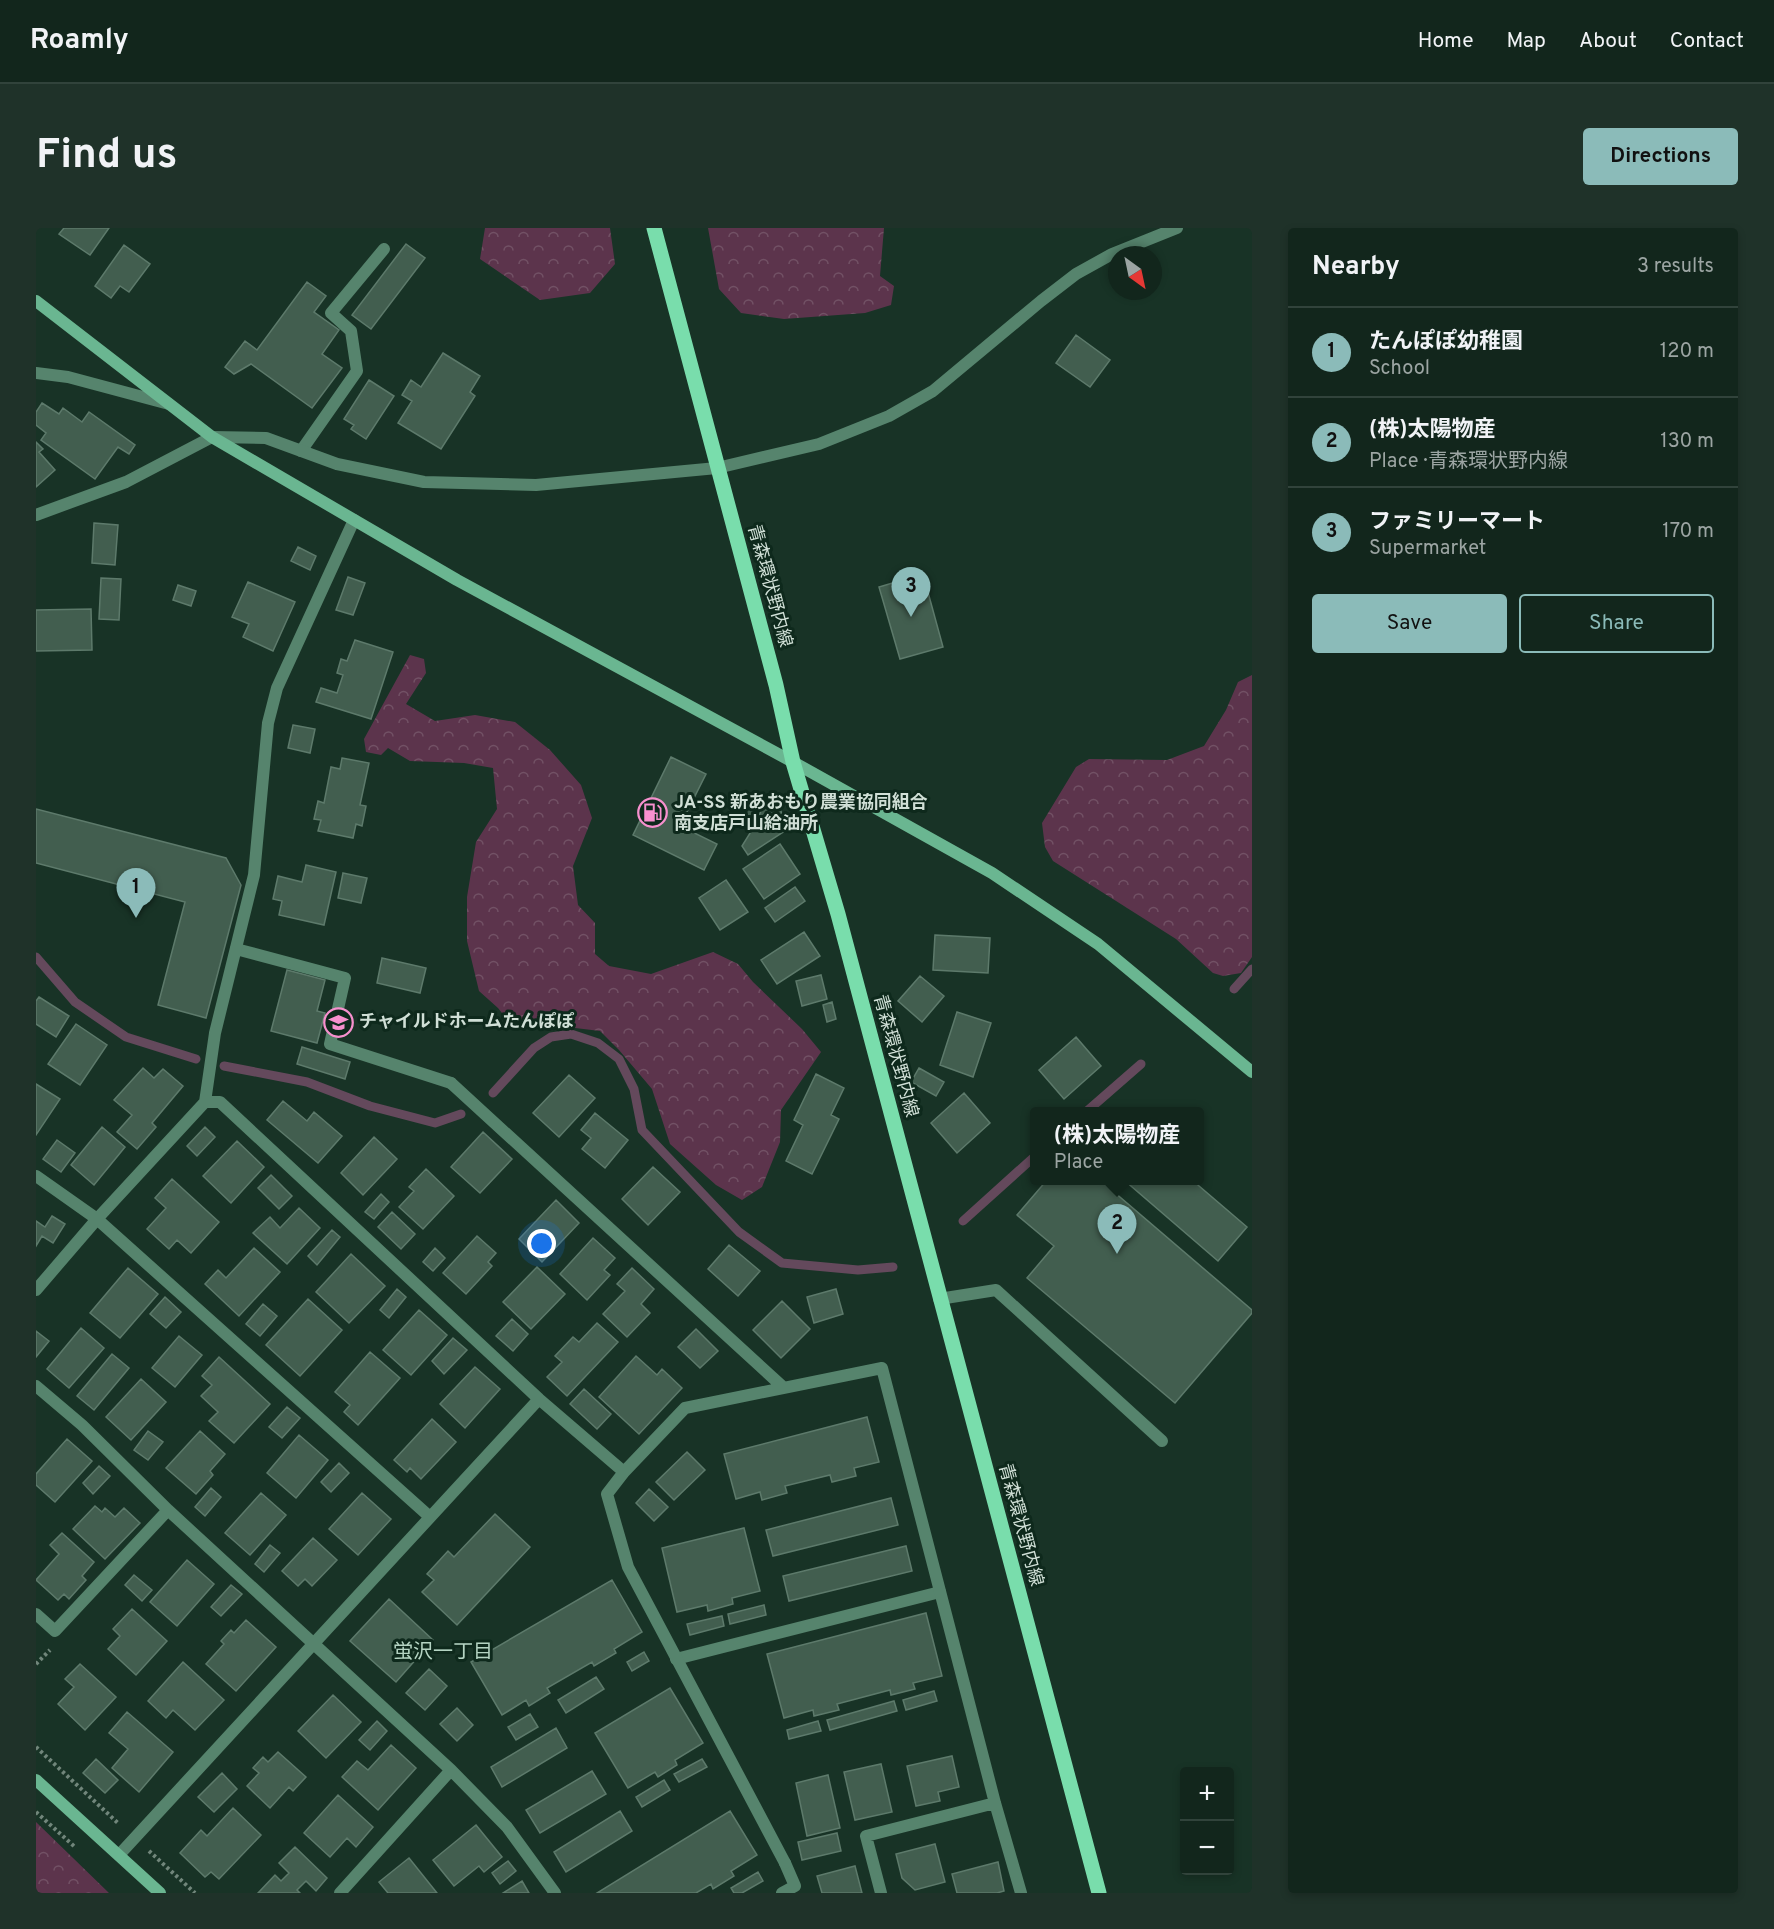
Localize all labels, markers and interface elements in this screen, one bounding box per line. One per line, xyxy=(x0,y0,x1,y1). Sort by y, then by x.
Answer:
text: Roamly xyxy=(30,23,129,59)
text: Home xyxy=(1418,28,1474,55)
text: Map xyxy=(1507,28,1546,55)
text: About xyxy=(1579,28,1637,55)
text: Contact xyxy=(1670,28,1744,55)
button: Directions xyxy=(1583,128,1738,185)
text: Find us xyxy=(36,130,177,183)
north arrow xyxy=(1108,246,1162,300)
text: Nearby xyxy=(1312,251,1400,284)
text: 3 results xyxy=(1637,254,1714,280)
text: たんぽぽ幼稚園 xyxy=(1369,329,1523,356)
text: 1 xyxy=(1328,339,1336,365)
text: 120 m xyxy=(1660,339,1714,365)
text: School xyxy=(1369,356,1430,382)
text: (株)太陽物産 xyxy=(1369,417,1495,444)
text: 2 xyxy=(1325,429,1338,455)
text: 130 m xyxy=(1660,429,1714,455)
text: Place · 青森環状野内線 xyxy=(1369,449,1568,475)
text: ファミリーマート xyxy=(1369,509,1545,536)
text: 3 xyxy=(1326,519,1338,545)
text: 170 m xyxy=(1662,519,1714,545)
street label: 青森環状野内線 xyxy=(742,522,796,650)
text: Supermarket xyxy=(1369,536,1486,562)
pin: 3 xyxy=(892,568,930,617)
button: Save xyxy=(1312,594,1507,653)
button: Share xyxy=(1519,594,1714,653)
place label: JA-SS 新あおもり農業協同組合 南支店戸山給油所 xyxy=(674,792,928,836)
fuel station icon: JA-SS 新あおもり農業協同組合 南支店戸山給油所 xyxy=(637,797,669,829)
pin: 1 xyxy=(116,868,156,918)
street label: 青森環状野内線 xyxy=(868,992,922,1120)
school or university icon: チャイルドホームたんぽぽ xyxy=(322,1006,354,1038)
place label: チャイルドホームたんぽぽ xyxy=(359,1011,574,1034)
popup xyxy=(1030,1107,1204,1185)
text: (株)太陽物産 xyxy=(1054,1123,1180,1150)
text: Place xyxy=(1054,1150,1103,1176)
pin: 2 xyxy=(1098,1204,1136,1254)
your location xyxy=(527,1229,556,1258)
street label: 青森環状野内線 xyxy=(993,1461,1047,1589)
district label: 蛍沢一丁目 xyxy=(393,1640,493,1666)
map controls xyxy=(1180,1767,1234,1875)
button: + xyxy=(1180,1767,1234,1821)
button: − xyxy=(1180,1821,1234,1875)

